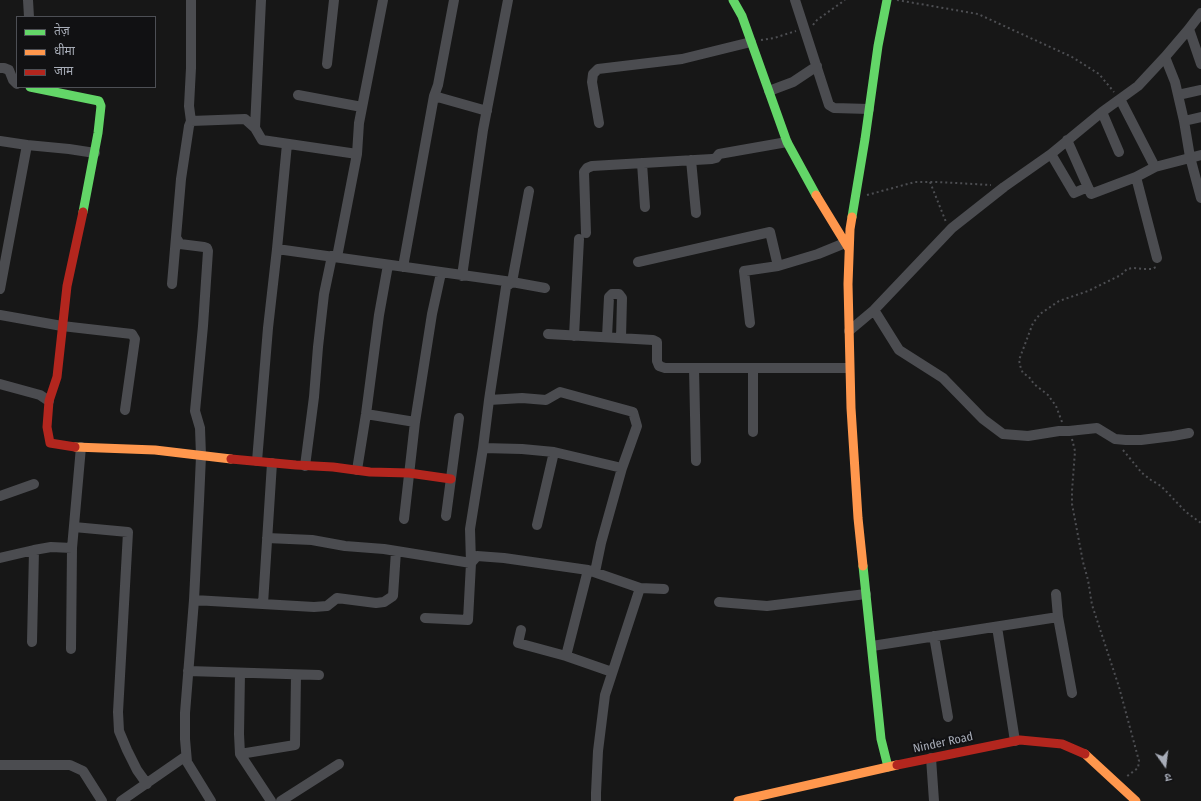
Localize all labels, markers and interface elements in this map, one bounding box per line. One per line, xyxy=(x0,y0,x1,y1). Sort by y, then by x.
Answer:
legend xyxy=(16,16,156,88)
text: तेज़ xyxy=(54,24,70,38)
text: धीमा xyxy=(54,44,75,58)
text: जाम xyxy=(54,64,73,78)
street label: Ninder Road xyxy=(912,730,974,756)
north arrow xyxy=(1145,745,1185,785)
text: उ xyxy=(1163,770,1173,784)

